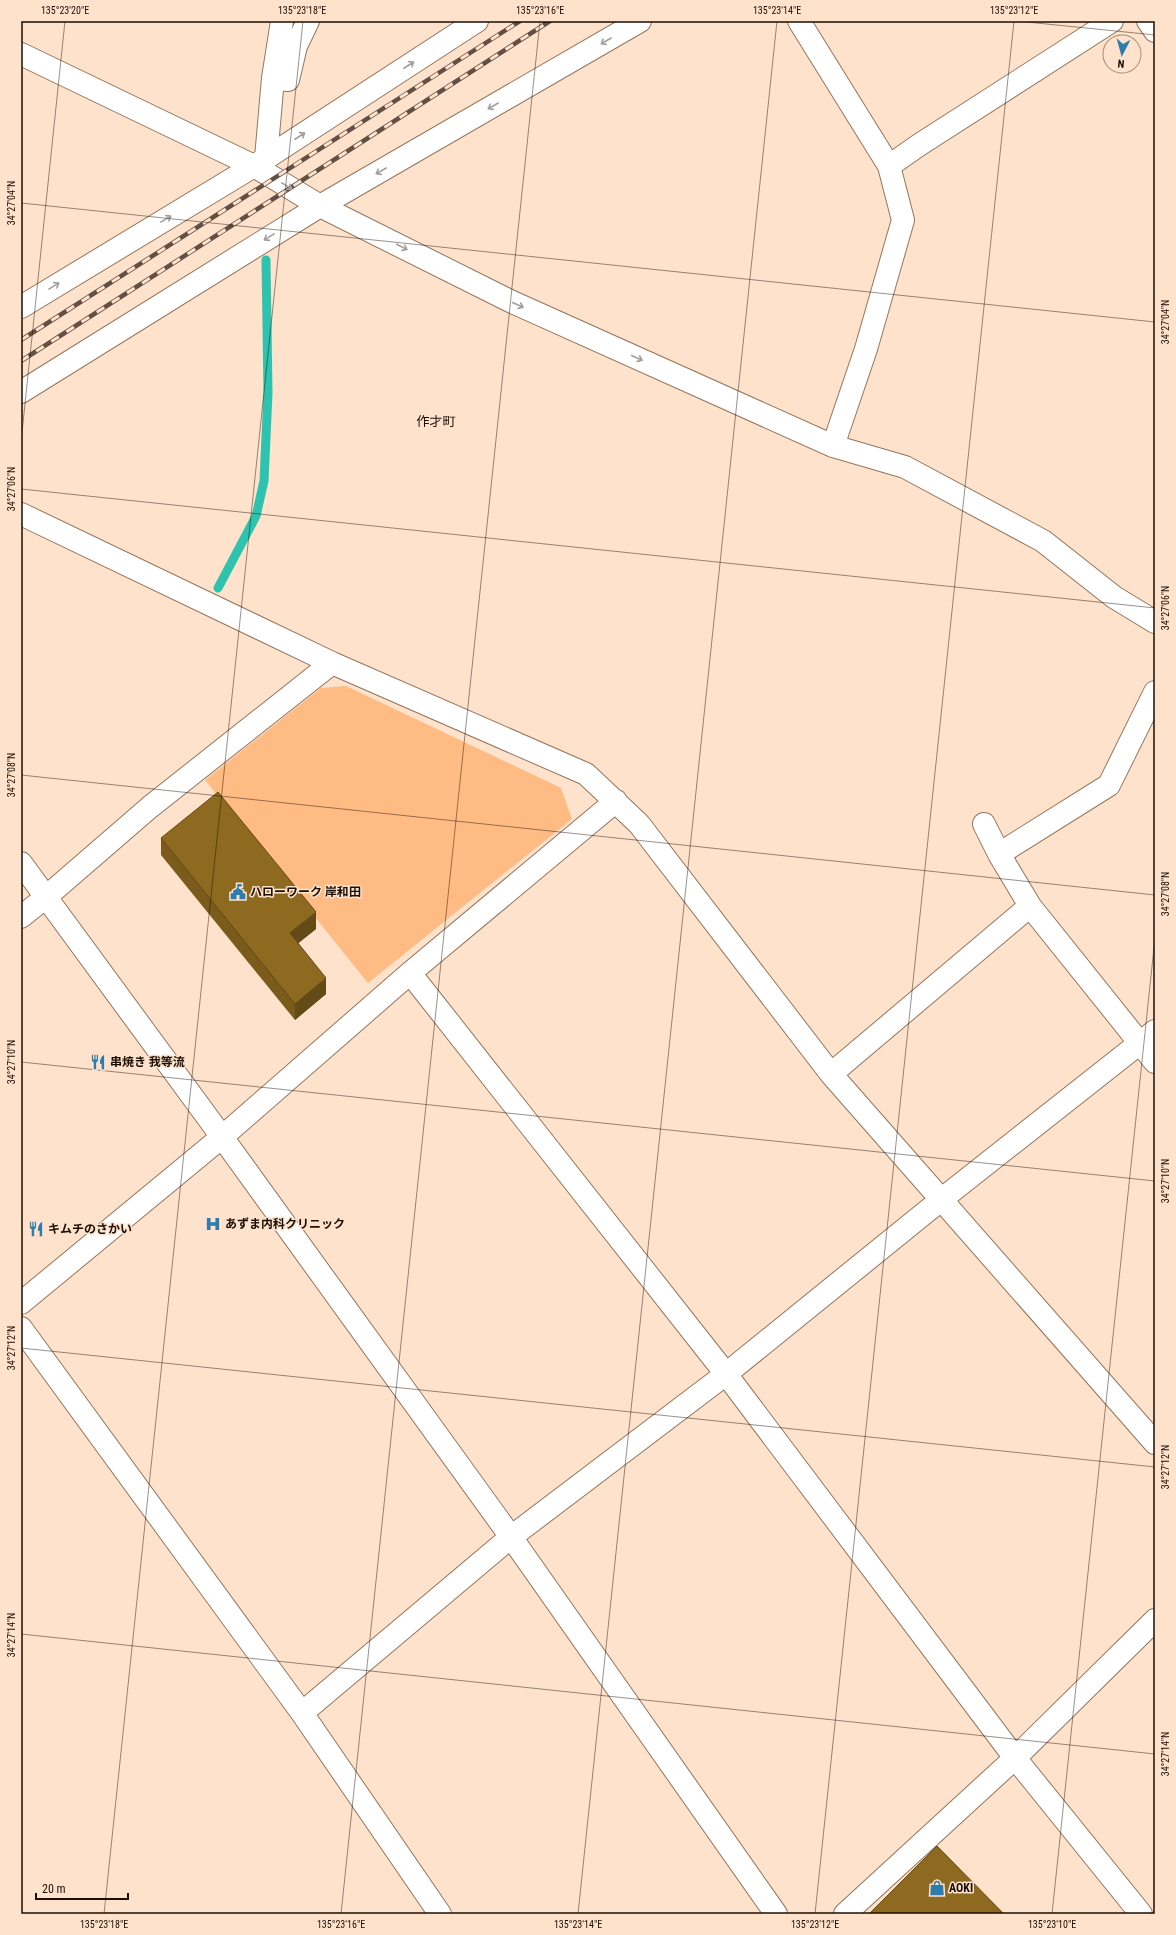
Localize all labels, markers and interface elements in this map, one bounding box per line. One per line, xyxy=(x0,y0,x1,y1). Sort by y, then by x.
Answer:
text: 135°23'20"E xyxy=(41,5,89,16)
text: 135°23'18"E xyxy=(278,5,326,16)
text: 135°23'16"E xyxy=(516,5,564,16)
text: 135°23'14"E xyxy=(753,5,801,16)
text: 135°23'12"E xyxy=(990,5,1038,16)
north arrow xyxy=(1102,34,1142,74)
one-way arrow xyxy=(600,37,612,45)
text: N xyxy=(1117,57,1125,70)
one-way arrow xyxy=(403,61,414,69)
one-way arrow xyxy=(487,102,499,110)
one-way arrow xyxy=(294,132,305,140)
one-way arrow xyxy=(375,167,387,175)
text: 34°27'04"N xyxy=(6,181,17,225)
one-way arrow xyxy=(281,183,293,191)
one-way arrow xyxy=(160,215,172,223)
one-way arrow xyxy=(263,234,275,242)
one-way arrow xyxy=(396,244,408,251)
one-way arrow xyxy=(48,282,60,290)
text: 34°27'04"N xyxy=(1160,300,1171,344)
one-way arrow xyxy=(512,302,524,309)
one-way arrow xyxy=(631,355,643,362)
district label: 作才町 xyxy=(416,414,456,429)
text: 34°27'06"N xyxy=(6,467,17,511)
text: 34°27'06"N xyxy=(1160,586,1171,630)
text: 34°27'08"N xyxy=(6,753,17,797)
text: 34°27'08"N xyxy=(1160,872,1171,916)
public building icon: ハローワーク 岸和田 xyxy=(229,883,247,901)
place label: ハローワーク 岸和田 xyxy=(250,885,361,899)
text: 34°27'10"N xyxy=(6,1040,17,1084)
restaurant icon: 串焼き 我等流 xyxy=(89,1053,107,1071)
place label: 串焼き 我等流 xyxy=(110,1055,185,1069)
text: 34°27'10"N xyxy=(1160,1159,1171,1203)
hospital icon: あずま内科クリニック xyxy=(204,1215,222,1233)
place label: あずま内科クリニック xyxy=(225,1217,345,1231)
restaurant icon: キムチのさかい xyxy=(27,1220,45,1238)
place label: キムチのさかい xyxy=(48,1222,132,1236)
text: 34°27'12"N xyxy=(6,1326,17,1370)
text: 34°27'12"N xyxy=(1160,1445,1171,1489)
text: 34°27'14"N xyxy=(6,1613,17,1657)
text: 34°27'14"N xyxy=(1160,1732,1171,1776)
scale bar xyxy=(36,1875,128,1901)
shop icon: AOKI xyxy=(928,1879,946,1897)
place label: AOKI xyxy=(949,1881,973,1895)
text: 20 m xyxy=(42,1882,66,1896)
text: 135°23'18"E xyxy=(80,1919,128,1930)
text: 135°23'16"E xyxy=(317,1919,365,1930)
text: 135°23'14"E xyxy=(554,1919,602,1930)
text: 135°23'12"E xyxy=(791,1919,839,1930)
text: 135°23'10"E xyxy=(1028,1919,1076,1930)

